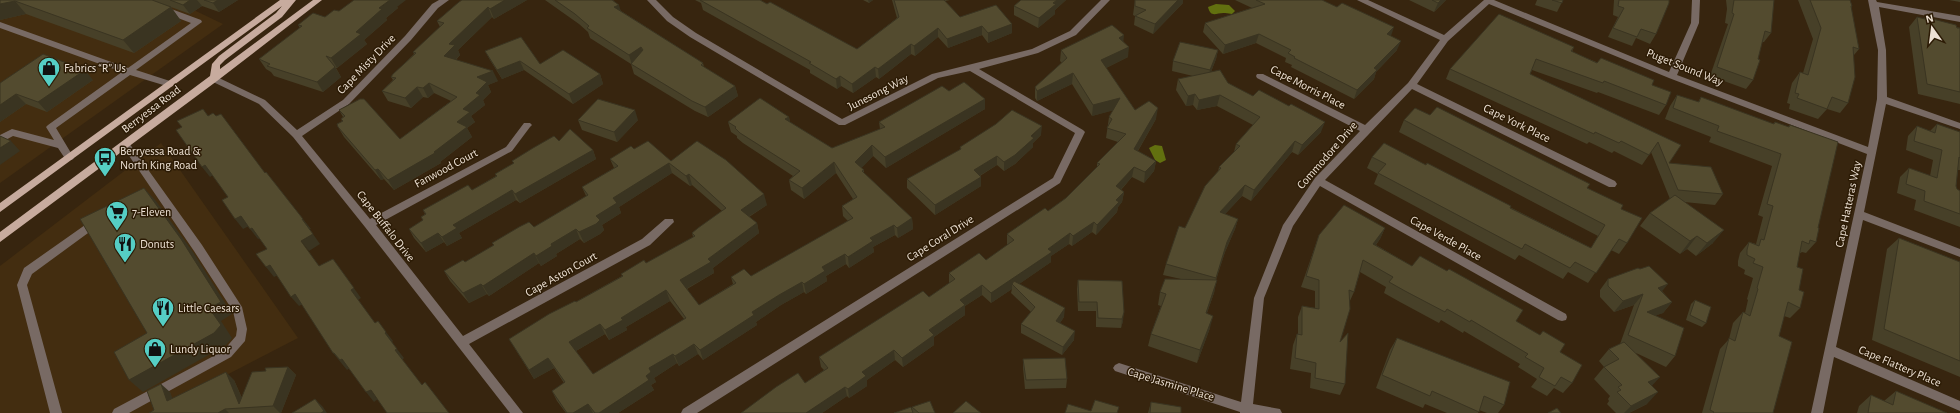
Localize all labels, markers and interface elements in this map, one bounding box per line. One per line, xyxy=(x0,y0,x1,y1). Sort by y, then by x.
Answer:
north arrow xyxy=(1912,8,1952,48)
text: N xyxy=(1925,13,1935,25)
street label: Cape Misty Drive xyxy=(335,32,398,97)
street label: Puget Sound Way xyxy=(1645,46,1725,89)
shop icon: Fabrics “R” Us xyxy=(36,55,62,88)
place label: Fabrics “R” Us xyxy=(64,62,126,74)
street label: Cape Morris Place xyxy=(1269,63,1347,111)
street label: Junesong Way xyxy=(846,72,911,113)
street label: Berryessa Road xyxy=(119,83,183,136)
street label: Cape York Place xyxy=(1482,102,1552,144)
street label: Commodore Drive xyxy=(1295,119,1359,191)
bus stop icon: Berryessa Road & North King Road xyxy=(92,145,118,178)
place label: Berryessa Road & North King Road xyxy=(120,145,201,171)
street label: Fanwood Court xyxy=(412,146,480,190)
street label: Cape Hatteras Way xyxy=(1833,160,1864,249)
street label: Cape Buffalo Drive xyxy=(355,188,417,264)
supermarket icon: 7-Eleven xyxy=(104,199,130,232)
place label: 7-Eleven xyxy=(132,206,171,218)
street label: Cape Coral Drive xyxy=(904,213,976,263)
street label: Cape Verde Place xyxy=(1408,213,1484,263)
restaurant icon: Donuts xyxy=(112,231,138,264)
place label: Donuts xyxy=(140,238,174,250)
street label: Cape Aston Court xyxy=(523,249,599,299)
restaurant icon: Little Caesars xyxy=(150,295,176,328)
place label: Little Caesars xyxy=(178,302,240,314)
shop icon: Lundy Liquor xyxy=(142,336,168,369)
place label: Lundy Liquor xyxy=(170,343,230,356)
street label: Cape Flattery Place xyxy=(1857,343,1943,390)
street label: Cape Jasmine Place xyxy=(1126,365,1216,403)

